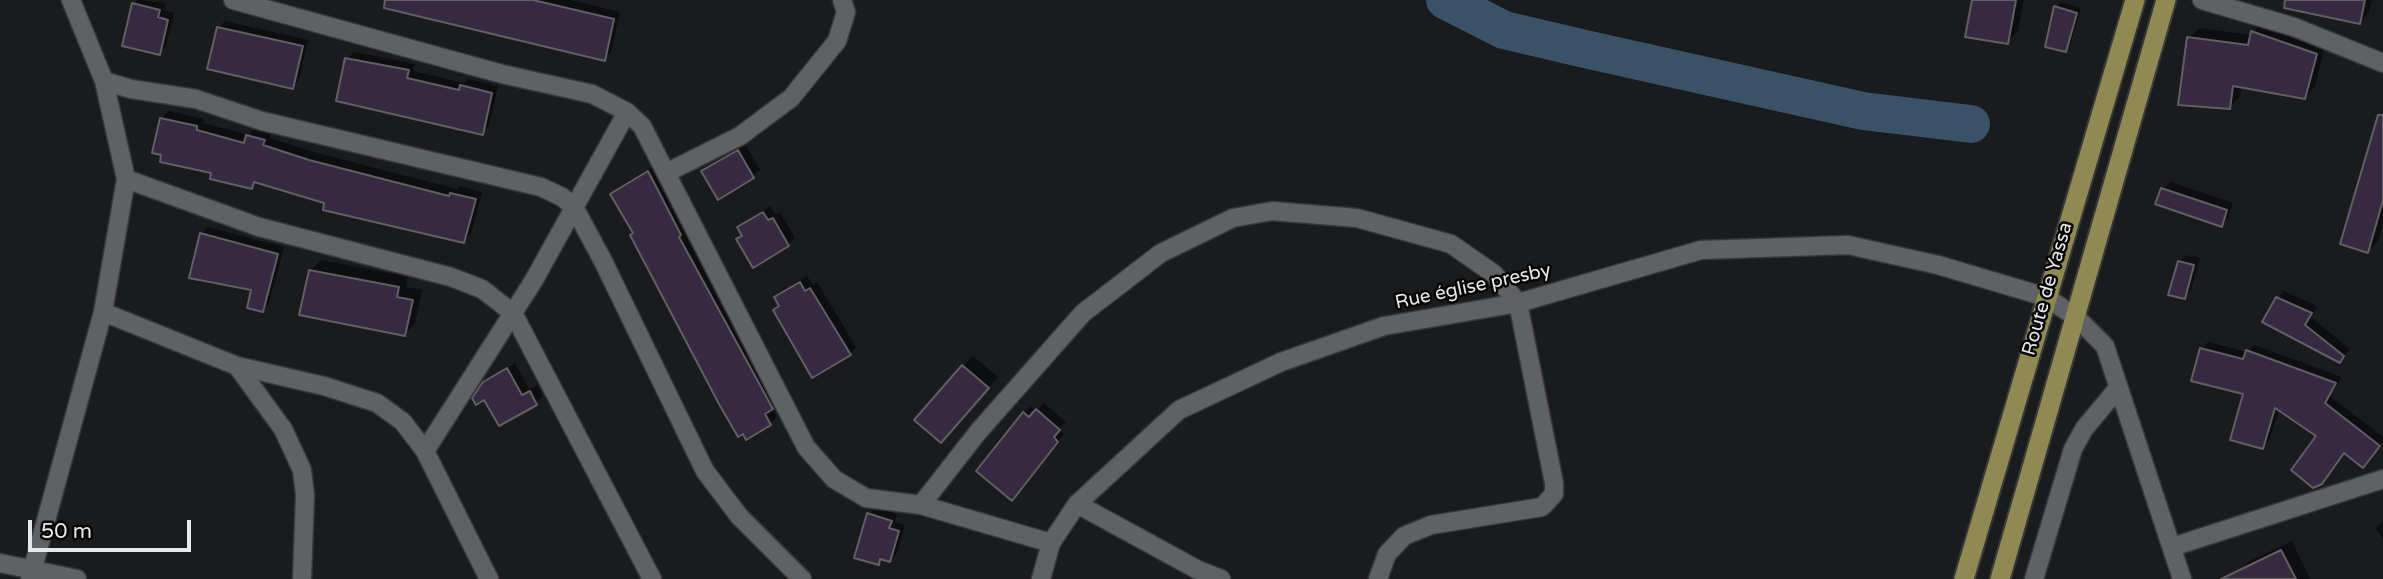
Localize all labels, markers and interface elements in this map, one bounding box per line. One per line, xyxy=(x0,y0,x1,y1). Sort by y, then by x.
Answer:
street label: Route de Yassa xyxy=(2018,220,2078,358)
street label: Rue église presby xyxy=(1393,259,1553,315)
scale bar xyxy=(32,505,194,550)
text: 50 m xyxy=(41,519,92,544)

